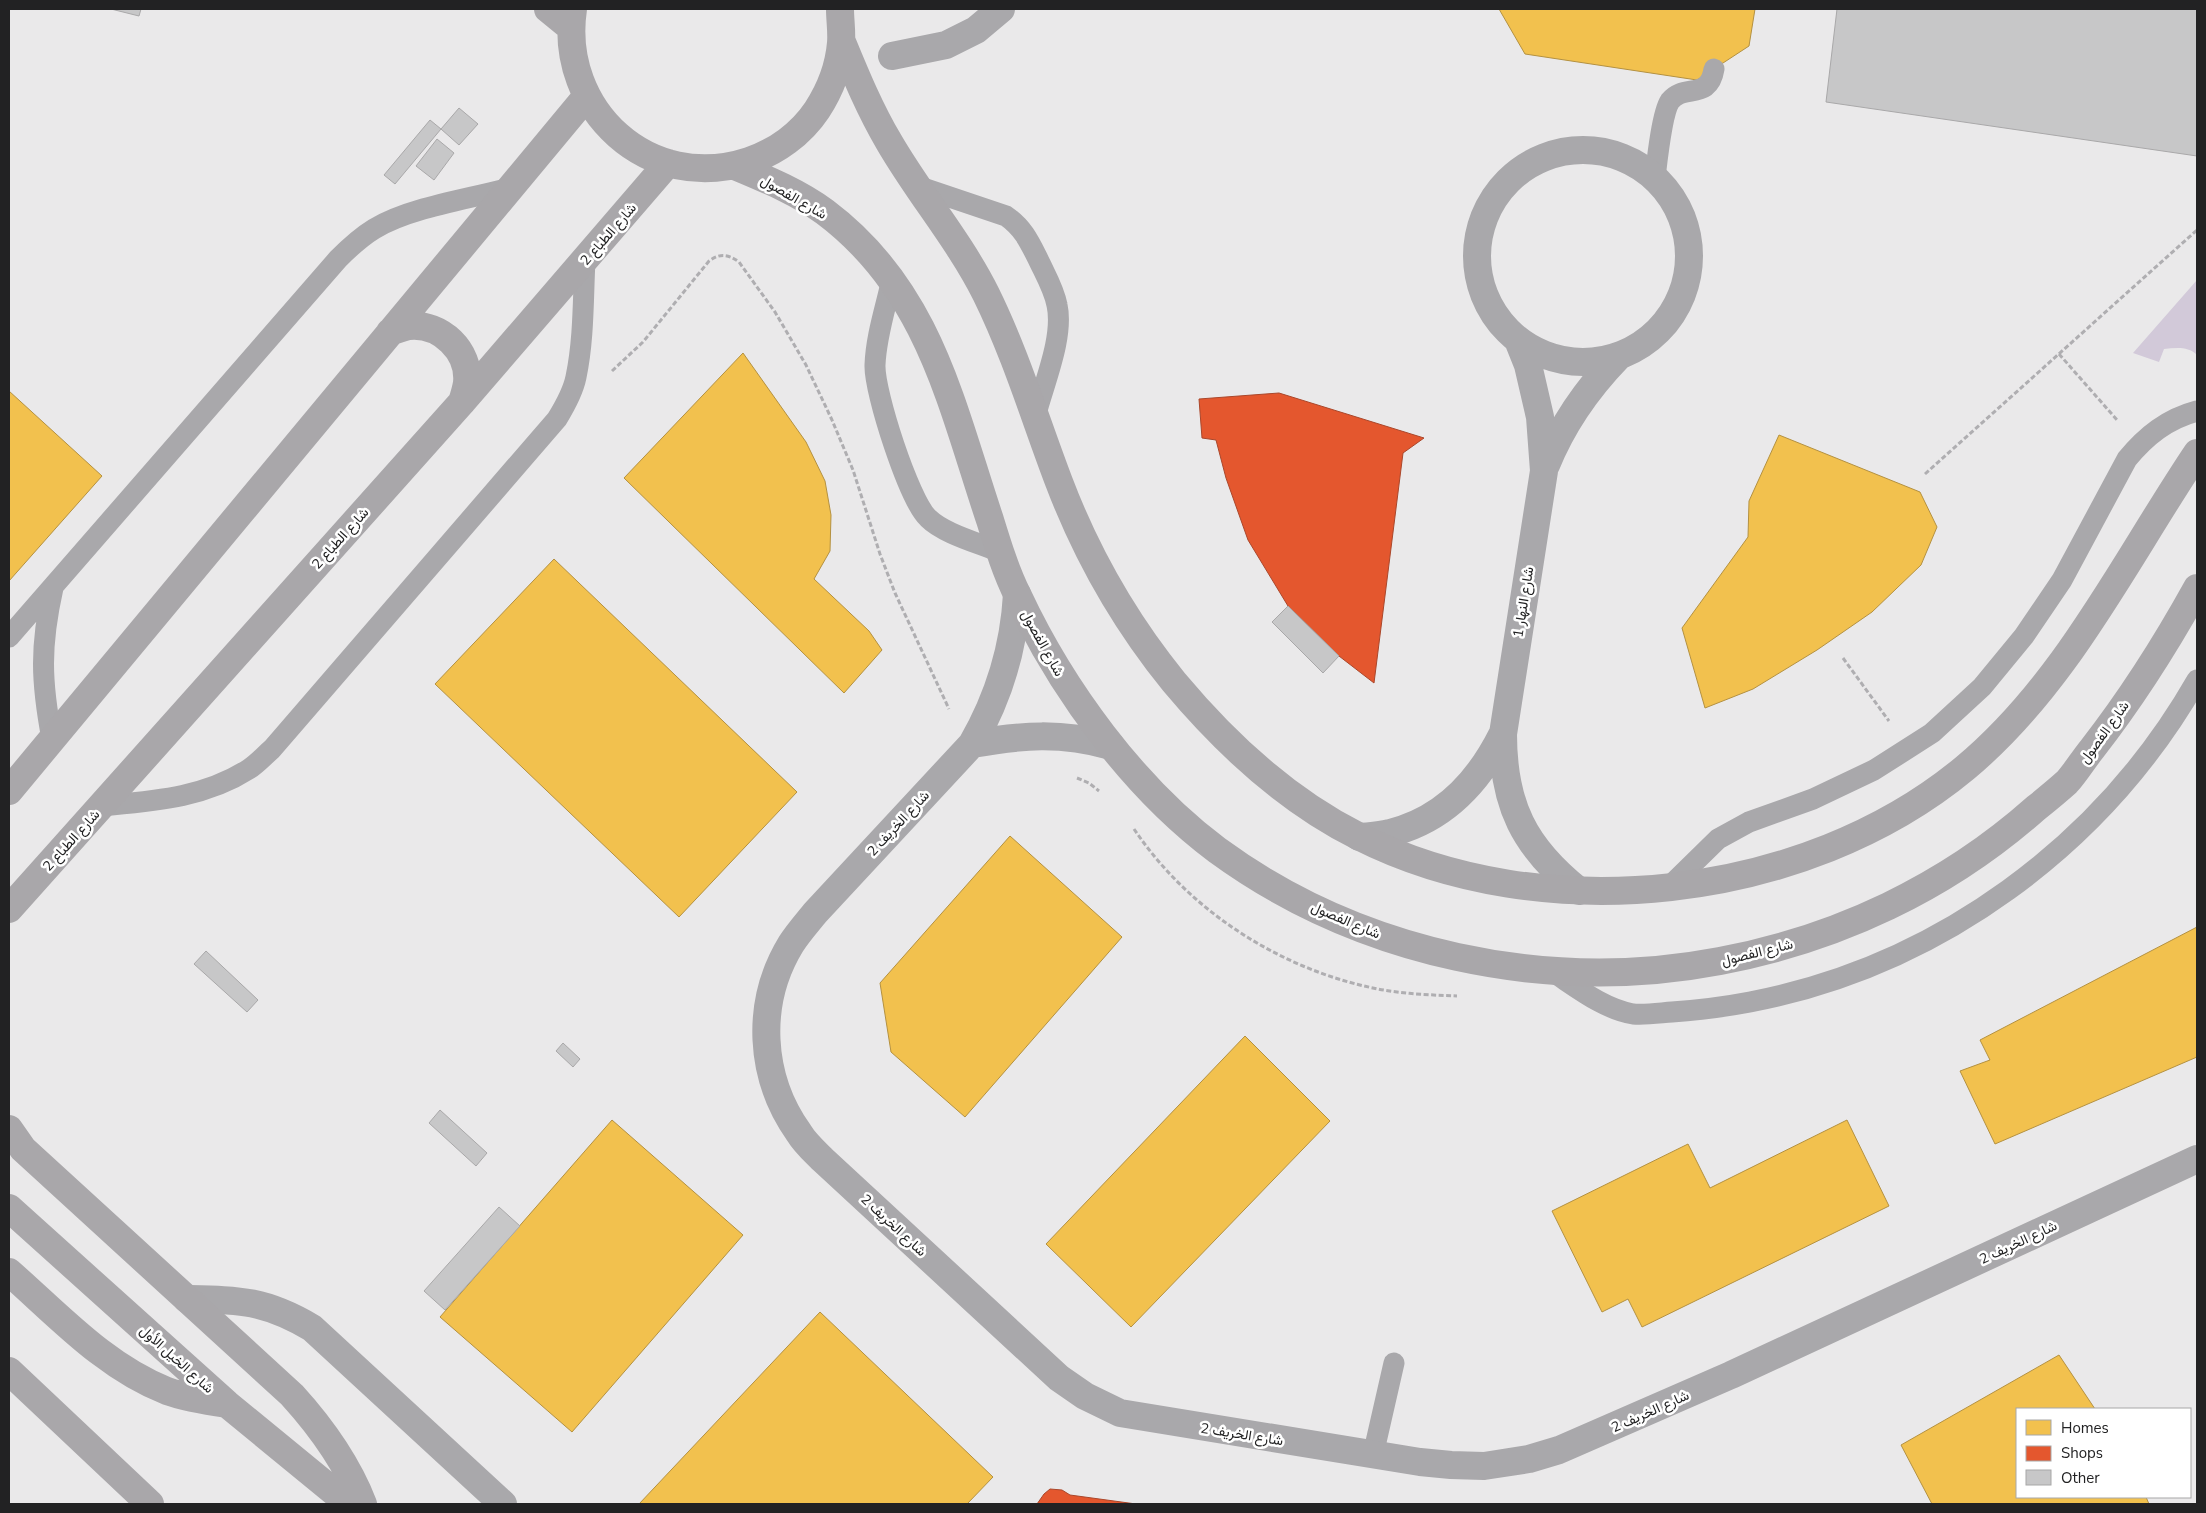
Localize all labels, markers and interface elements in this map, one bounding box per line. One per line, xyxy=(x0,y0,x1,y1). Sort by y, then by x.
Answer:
street label: شارع الفصول xyxy=(757,171,830,225)
street label: شارع الطباع 2 xyxy=(576,199,642,270)
street label: شارع الطباع 2 xyxy=(308,503,374,574)
street label: شارع النهار 1 xyxy=(1509,565,1539,639)
street label: شارع الفصول xyxy=(1016,607,1069,680)
street label: شارع الفصول xyxy=(2075,697,2134,768)
street label: شارع الخريف 2 xyxy=(863,786,934,861)
street label: شارع الطباع 2 xyxy=(39,805,105,876)
street label: شارع الفصول xyxy=(1308,897,1383,944)
street label: شارع الفصول xyxy=(1719,934,1795,972)
street label: شارع الخريف 2 xyxy=(856,1190,931,1261)
street label: شارع الخريف 2 xyxy=(1976,1216,2060,1270)
street label: شارع الخيل الأول xyxy=(135,1321,218,1398)
street label: شارع الخريف 2 xyxy=(1608,1386,1693,1438)
legend xyxy=(2016,1408,2191,1498)
text: Homes xyxy=(2061,1418,2109,1438)
street label: شارع الخريف 2 xyxy=(1199,1419,1285,1451)
text: Shops xyxy=(2061,1443,2103,1463)
text: Other xyxy=(2061,1468,2100,1488)

